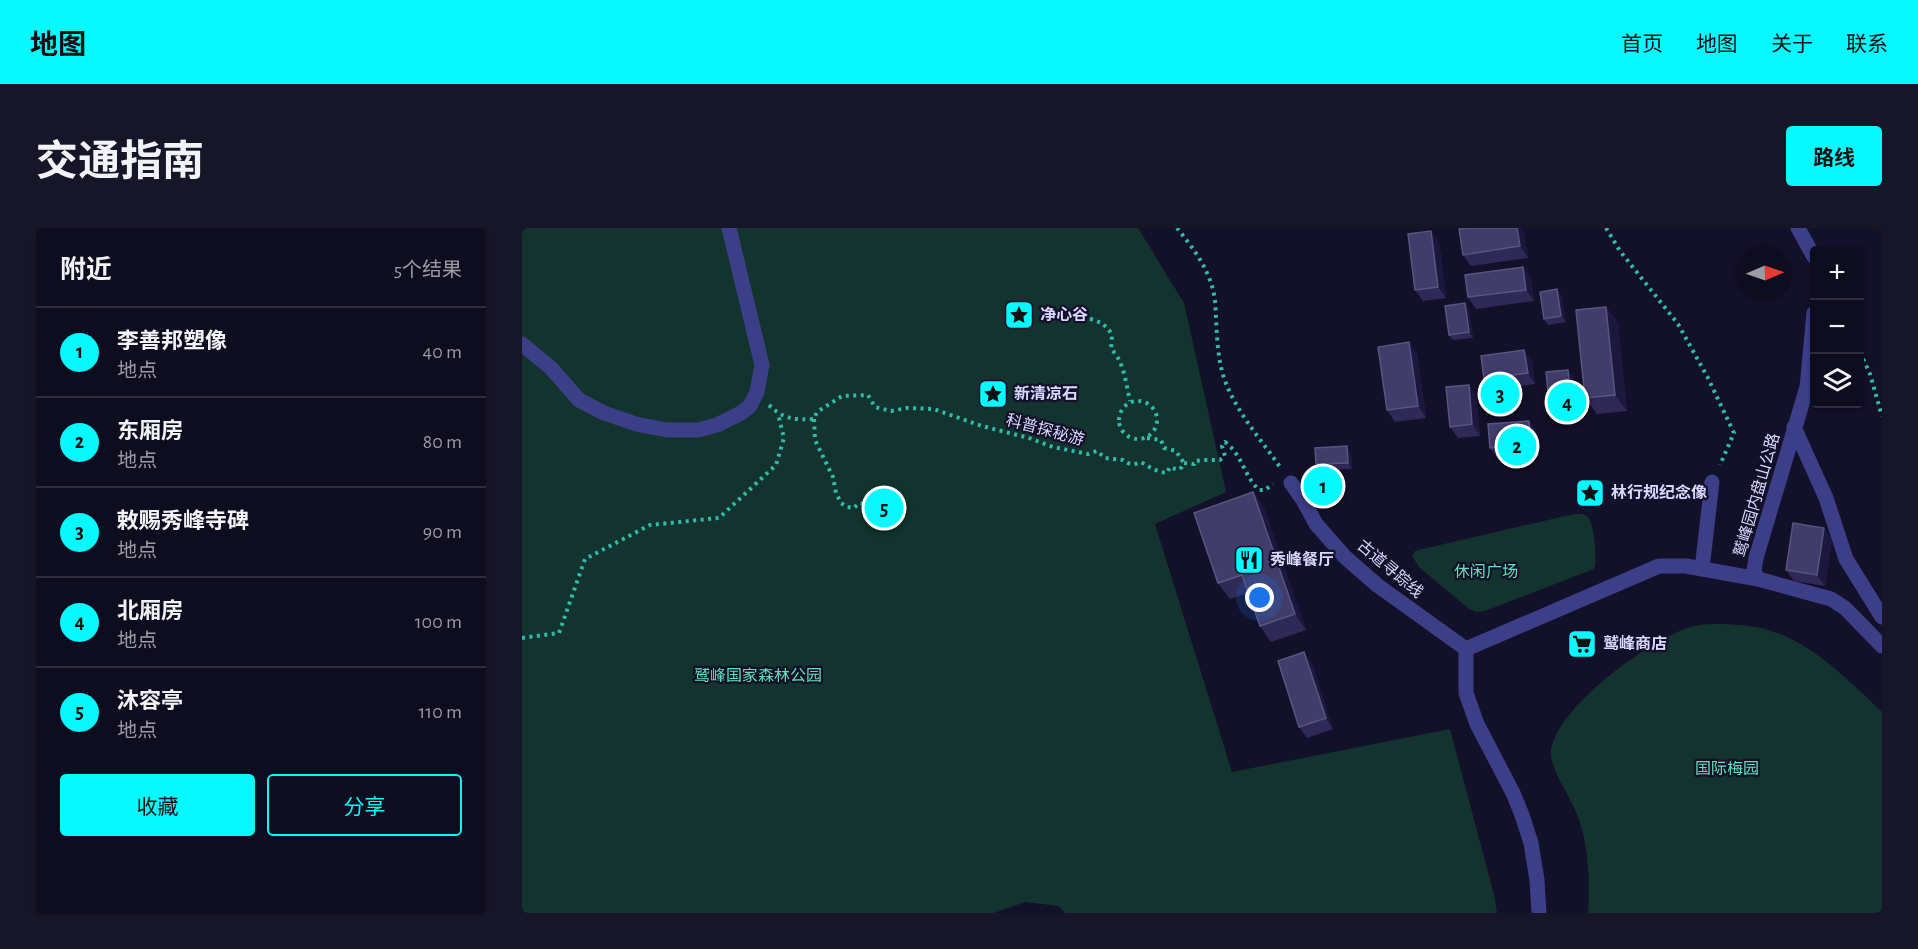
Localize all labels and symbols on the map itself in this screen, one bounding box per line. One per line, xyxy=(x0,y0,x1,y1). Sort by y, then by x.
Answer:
north arrow xyxy=(1738,246,1792,300)
place icon: 净心谷 xyxy=(1003,299,1035,331)
place label: 净心谷 xyxy=(1040,306,1088,323)
pin: 3 xyxy=(1480,372,1520,416)
place icon: 新清凉石 xyxy=(977,378,1009,410)
pin: 4 xyxy=(1548,380,1586,424)
place label: 新清凉石 xyxy=(1014,385,1078,402)
street label: 科普探秘游 xyxy=(1004,411,1086,448)
pin: 2 xyxy=(1498,424,1536,468)
street label: 鹫峰园内盘山公路 xyxy=(1731,431,1782,559)
pin: 1 xyxy=(1304,464,1342,508)
place icon: 林行规纪念像 xyxy=(1574,477,1606,509)
place label: 林行规纪念像 xyxy=(1611,484,1707,501)
pin: 5 xyxy=(864,486,904,530)
street label: 古道寻踪线 xyxy=(1354,536,1426,601)
restaurant icon: 秀峰餐厅 xyxy=(1233,544,1265,576)
place label: 秀峰餐厅 xyxy=(1270,550,1334,568)
park label: 休闲广场 xyxy=(1454,563,1518,580)
your location xyxy=(1245,583,1274,612)
supermarket icon: 鹫峰商店 xyxy=(1566,628,1598,660)
place label: 鹫峰商店 xyxy=(1603,634,1667,652)
park label: 鹫峰国家森林公园 xyxy=(694,667,822,684)
park label: 国际梅园 xyxy=(1695,760,1759,777)

